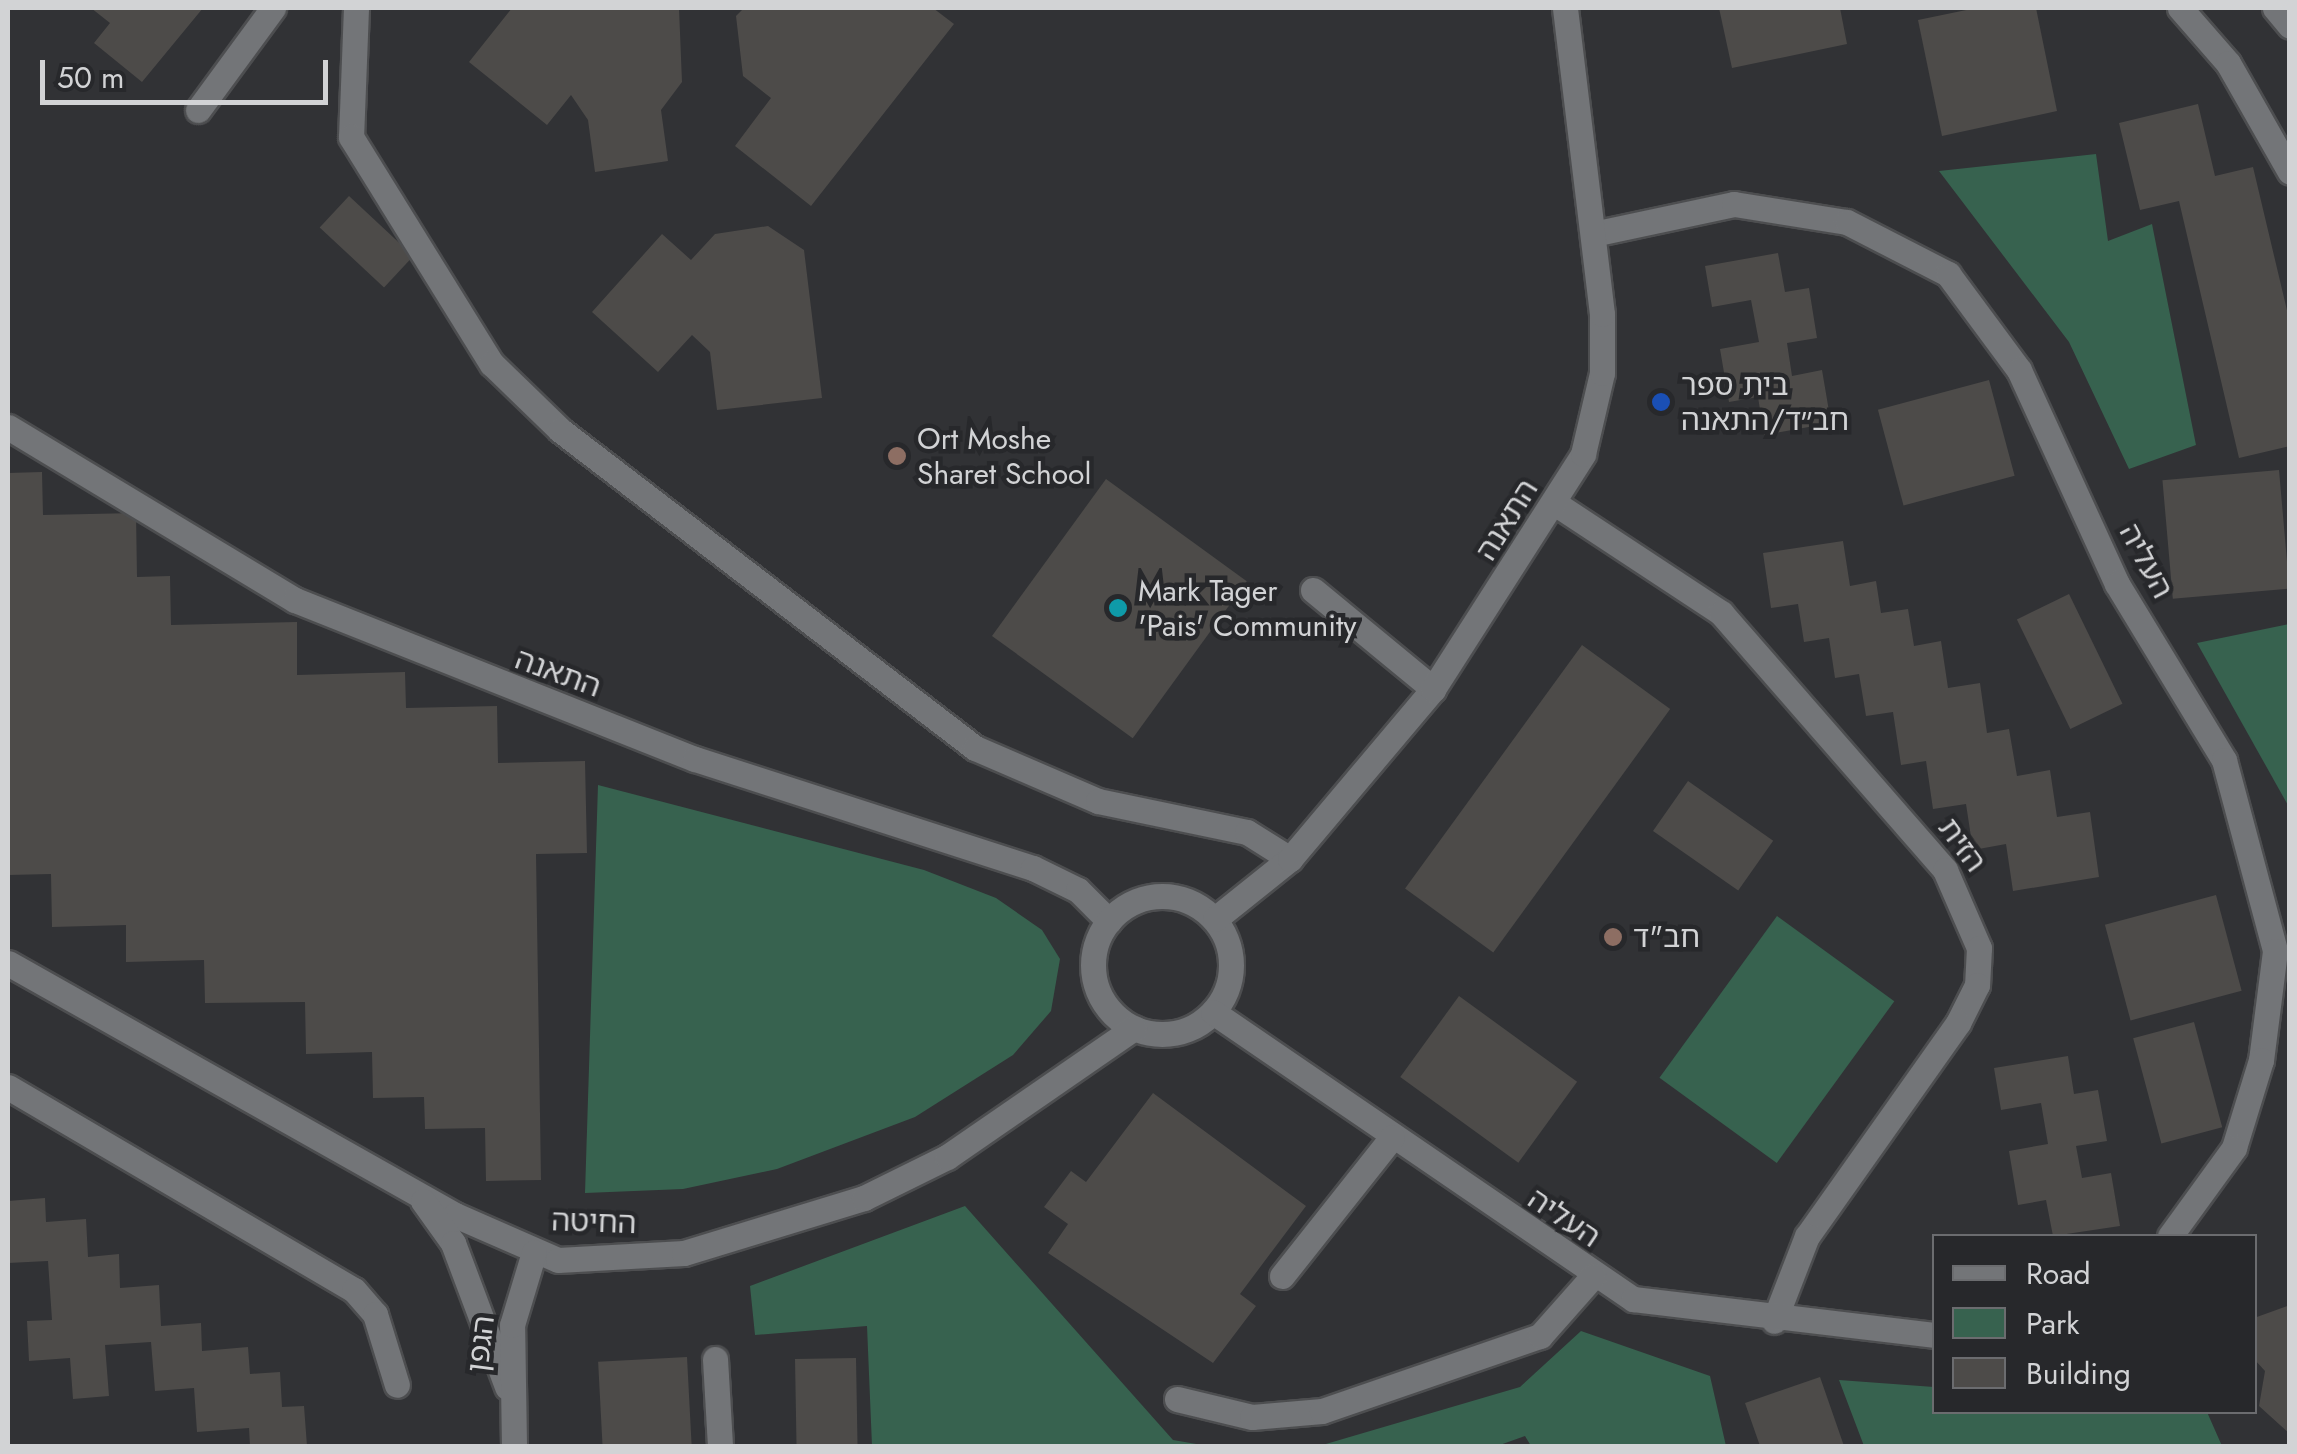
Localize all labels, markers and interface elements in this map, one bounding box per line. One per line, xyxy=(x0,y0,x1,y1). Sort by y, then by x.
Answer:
scale bar xyxy=(45,40,332,102)
text: 50 m xyxy=(57,56,124,99)
place label: בית ספר חב״ד/התאנה xyxy=(1681,367,1849,438)
marker: בית ספר חב״ד/התאנה xyxy=(1650,391,1672,413)
place label: Ort Moshe Sharet School xyxy=(917,421,1091,492)
marker: Ort Moshe Sharet School xyxy=(886,445,908,467)
street label: התאנה xyxy=(1468,473,1546,567)
street label: העליה xyxy=(2111,518,2181,604)
place label: Mark Tager 'Pais' Community xyxy=(1138,573,1356,644)
marker: Mark Tager 'Pais' Community xyxy=(1107,597,1129,619)
street label: התאנה xyxy=(510,641,606,705)
street label: הזית xyxy=(1931,811,1993,879)
place label: חב"ד xyxy=(1633,919,1700,955)
marker: חב"ד xyxy=(1602,926,1624,948)
street label: העליה xyxy=(1521,1181,1607,1255)
street label: החיטה xyxy=(551,1203,637,1241)
legend xyxy=(1932,1234,2257,1414)
text: Road xyxy=(2026,1252,2091,1295)
text: Park xyxy=(2026,1302,2079,1345)
street label: הגפן xyxy=(460,1313,502,1375)
text: Building xyxy=(2026,1352,2131,1395)

